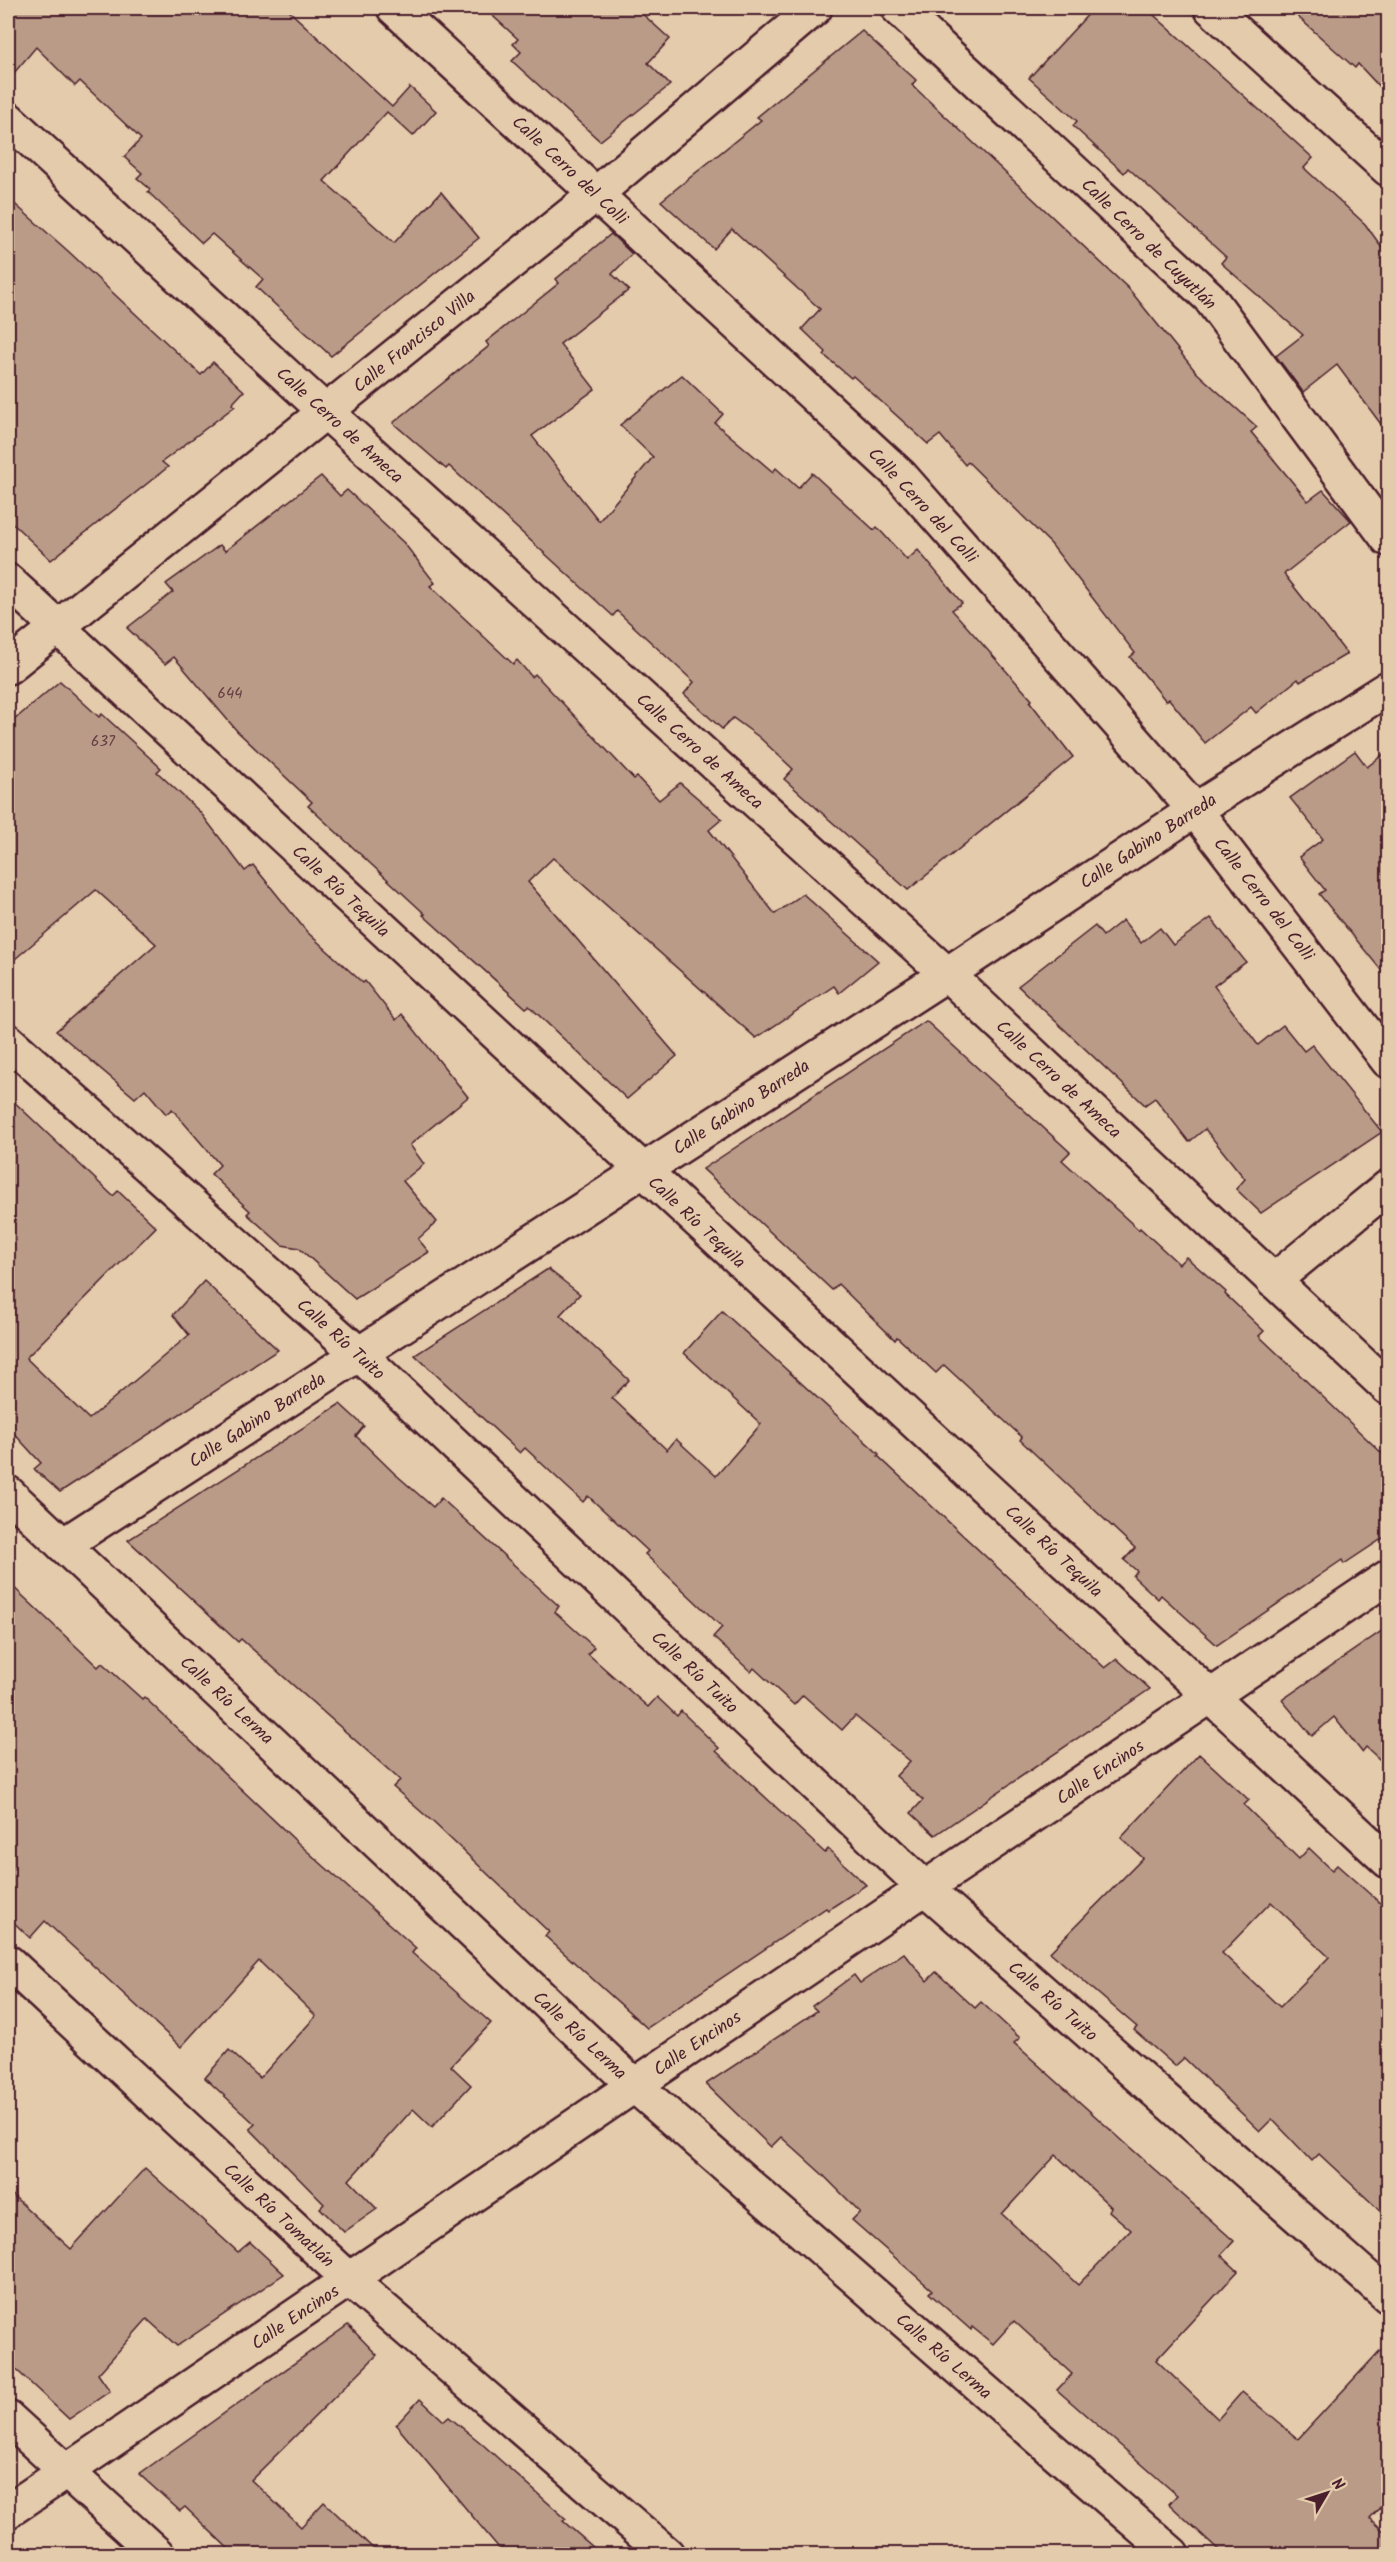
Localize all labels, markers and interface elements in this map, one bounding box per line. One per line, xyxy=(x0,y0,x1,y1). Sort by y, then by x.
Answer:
street label: Calle Cerro del Colli xyxy=(504,109,634,233)
street label: Calle Cerro de Cuyutlán xyxy=(1073,172,1223,318)
street label: Calle Francisco Villa xyxy=(347,283,483,401)
street label: Calle Cerro de Ameca xyxy=(268,361,410,492)
street label: Calle Cerro del Colli xyxy=(860,441,984,571)
house number: 644 xyxy=(218,682,242,706)
street label: Calle Cerro de Ameca xyxy=(628,687,770,818)
house number: 637 xyxy=(91,730,116,754)
street label: Calle Gabino Barreda xyxy=(1074,787,1223,898)
street label: Calle Cerro del Colli xyxy=(1205,832,1321,969)
street label: Calle Río Tequila xyxy=(284,839,396,946)
street label: Calle Cerro de Ameca xyxy=(988,1014,1128,1147)
street label: Calle Gabino Barreda xyxy=(667,1053,816,1164)
street label: Calle Río Tequila xyxy=(640,1170,752,1277)
street label: Calle Río Tuito xyxy=(289,1292,391,1388)
street label: Calle Gabino Barreda xyxy=(183,1366,332,1477)
street label: Calle Río Tequila xyxy=(997,1499,1109,1606)
street label: Calle Río Tuito xyxy=(643,1625,745,1722)
street label: Calle Río Lerma xyxy=(172,1650,280,1753)
street label: Calle Encinos xyxy=(1051,1733,1151,1814)
street label: Calle Río Tuito xyxy=(1001,1955,1104,2050)
street label: Calle Río Lerma xyxy=(525,1985,633,2088)
street label: Calle Encinos xyxy=(648,2004,748,2085)
street label: Calle Río Tomatlán xyxy=(216,2157,340,2276)
street label: Calle Encinos xyxy=(246,2278,346,2359)
street label: Calle Río Lerma xyxy=(888,2307,998,2408)
north arrow xyxy=(1297,2463,1357,2523)
text: N xyxy=(1325,2473,1350,2496)

